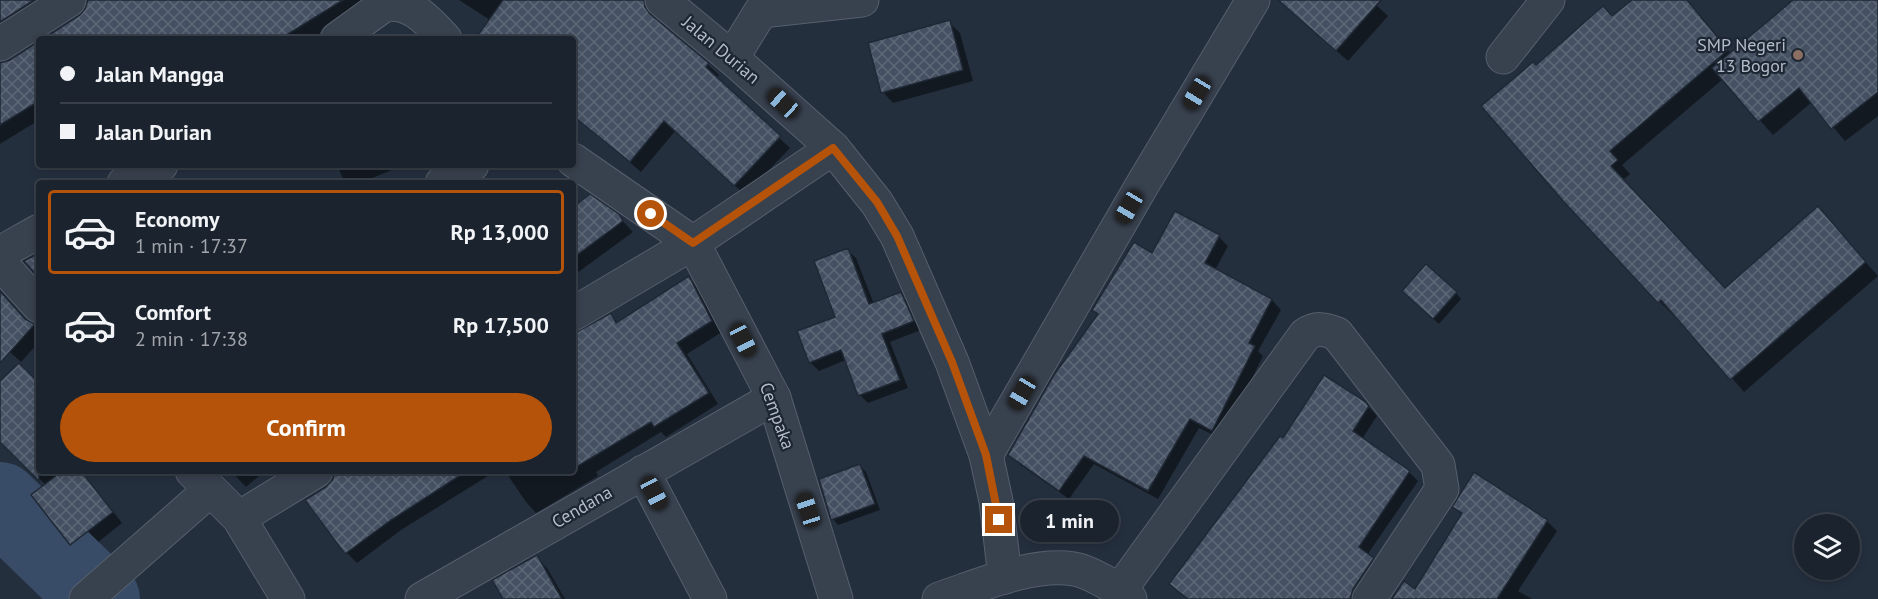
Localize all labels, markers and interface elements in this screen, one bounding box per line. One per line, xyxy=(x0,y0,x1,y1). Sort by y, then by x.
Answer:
street label: Jalan Durian xyxy=(677,10,765,89)
place label: SMP Negeri 13 Bogor xyxy=(1697,33,1786,77)
marker: SMP Negeri 13 Bogor xyxy=(1791,48,1805,62)
text: Jalan Mangga xyxy=(96,60,224,88)
car xyxy=(1180,73,1214,113)
car xyxy=(764,84,802,122)
text: Jalan Durian xyxy=(96,118,212,146)
car xyxy=(1112,187,1146,227)
route start xyxy=(637,200,664,227)
icon: car xyxy=(63,205,117,259)
text: Economy xyxy=(135,205,219,233)
text: Rp 13,000 xyxy=(450,218,549,246)
text: 1 min · 17:37 xyxy=(135,233,248,259)
icon: car xyxy=(63,298,117,352)
text: Comfort xyxy=(135,298,211,326)
text: Rp 17,500 xyxy=(453,311,549,339)
car xyxy=(727,320,759,360)
text: 2 min · 17:38 xyxy=(135,326,248,352)
car xyxy=(1005,373,1039,413)
street label: Cempaka xyxy=(755,379,800,452)
button: Confirm xyxy=(60,393,552,462)
car xyxy=(638,473,670,513)
street label: Cendana xyxy=(547,480,616,533)
car xyxy=(794,490,822,530)
callout: 1 min xyxy=(1020,499,1119,541)
route end xyxy=(985,506,1012,533)
text: 1 min xyxy=(1045,508,1094,534)
map controls xyxy=(1794,514,1860,580)
button: layers xyxy=(1794,514,1860,580)

